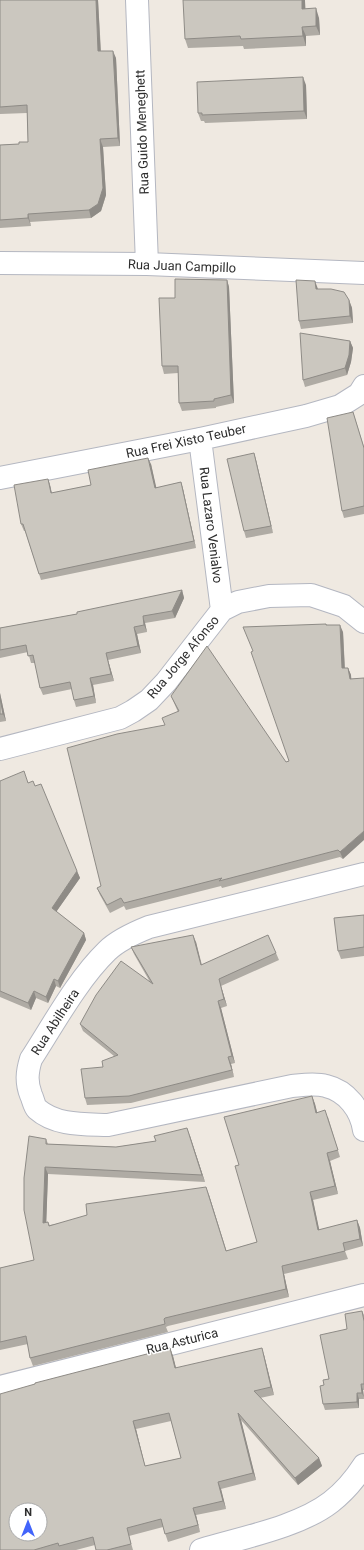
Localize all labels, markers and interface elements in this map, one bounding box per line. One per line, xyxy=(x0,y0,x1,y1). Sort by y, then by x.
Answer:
street label: Rua Guido Meneghett xyxy=(132,69,152,195)
street label: Rua Juan Campillo xyxy=(128,257,236,275)
street label: Rua Frei Xisto Teuber xyxy=(125,421,248,461)
street label: Rua Lazaro Venialvo xyxy=(196,466,226,584)
street label: Rua Jorge Afonso xyxy=(144,613,222,701)
street label: Rua Abilheira xyxy=(28,986,82,1058)
street label: Rua Asturica xyxy=(145,1325,219,1357)
north arrow xyxy=(8,1502,48,1542)
text: N xyxy=(24,1506,32,1519)

